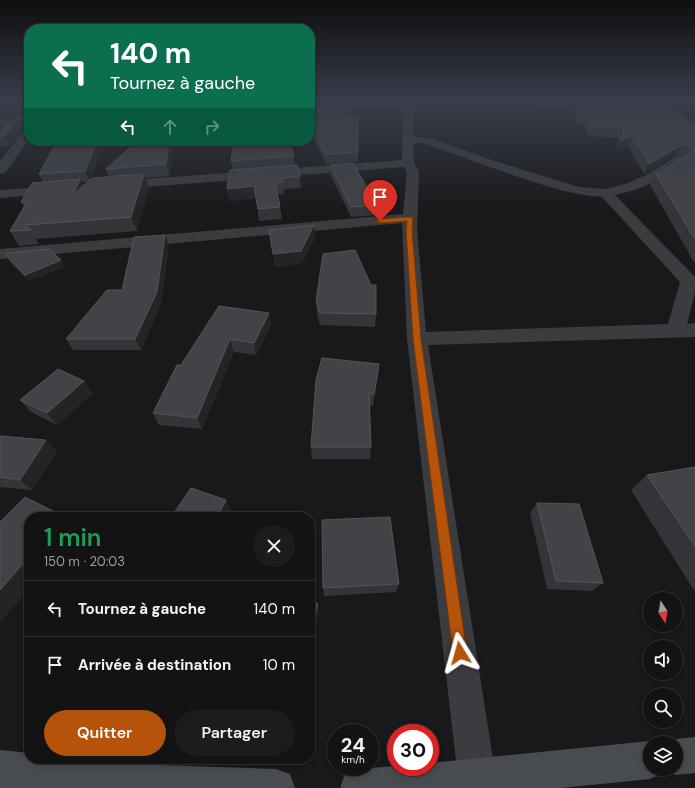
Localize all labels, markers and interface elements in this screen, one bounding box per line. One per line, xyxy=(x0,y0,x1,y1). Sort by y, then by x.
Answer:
text: 140 m xyxy=(110,35,191,72)
icon: left xyxy=(44,40,96,92)
text: Tournez à gauche xyxy=(110,71,255,95)
icon: left xyxy=(117,116,139,138)
icon: ahead xyxy=(159,116,181,138)
icon: right xyxy=(201,116,223,138)
pin xyxy=(363,180,397,221)
icon: arrive xyxy=(369,186,391,208)
text: 1 min xyxy=(44,522,101,553)
button: close xyxy=(253,525,295,567)
text: 150 m · 20:03 xyxy=(44,553,125,570)
north arrow xyxy=(643,592,683,632)
map controls xyxy=(643,592,683,776)
icon: left xyxy=(44,598,66,620)
text: Tournez à gauche xyxy=(78,599,206,619)
text: 140 m xyxy=(254,599,295,619)
position arrow xyxy=(439,632,481,674)
button: sound xyxy=(643,640,683,680)
icon: arrive xyxy=(44,654,66,676)
text: Arrivée à destination xyxy=(78,655,231,675)
text: 10 m xyxy=(263,655,295,675)
button: search xyxy=(643,688,683,728)
button: Quitter xyxy=(44,710,166,756)
button: Partager xyxy=(174,710,295,756)
speed limit sign: 30 xyxy=(387,724,439,776)
text: 24 xyxy=(341,732,365,758)
button: layers xyxy=(643,736,683,776)
text: km/h xyxy=(341,753,365,766)

